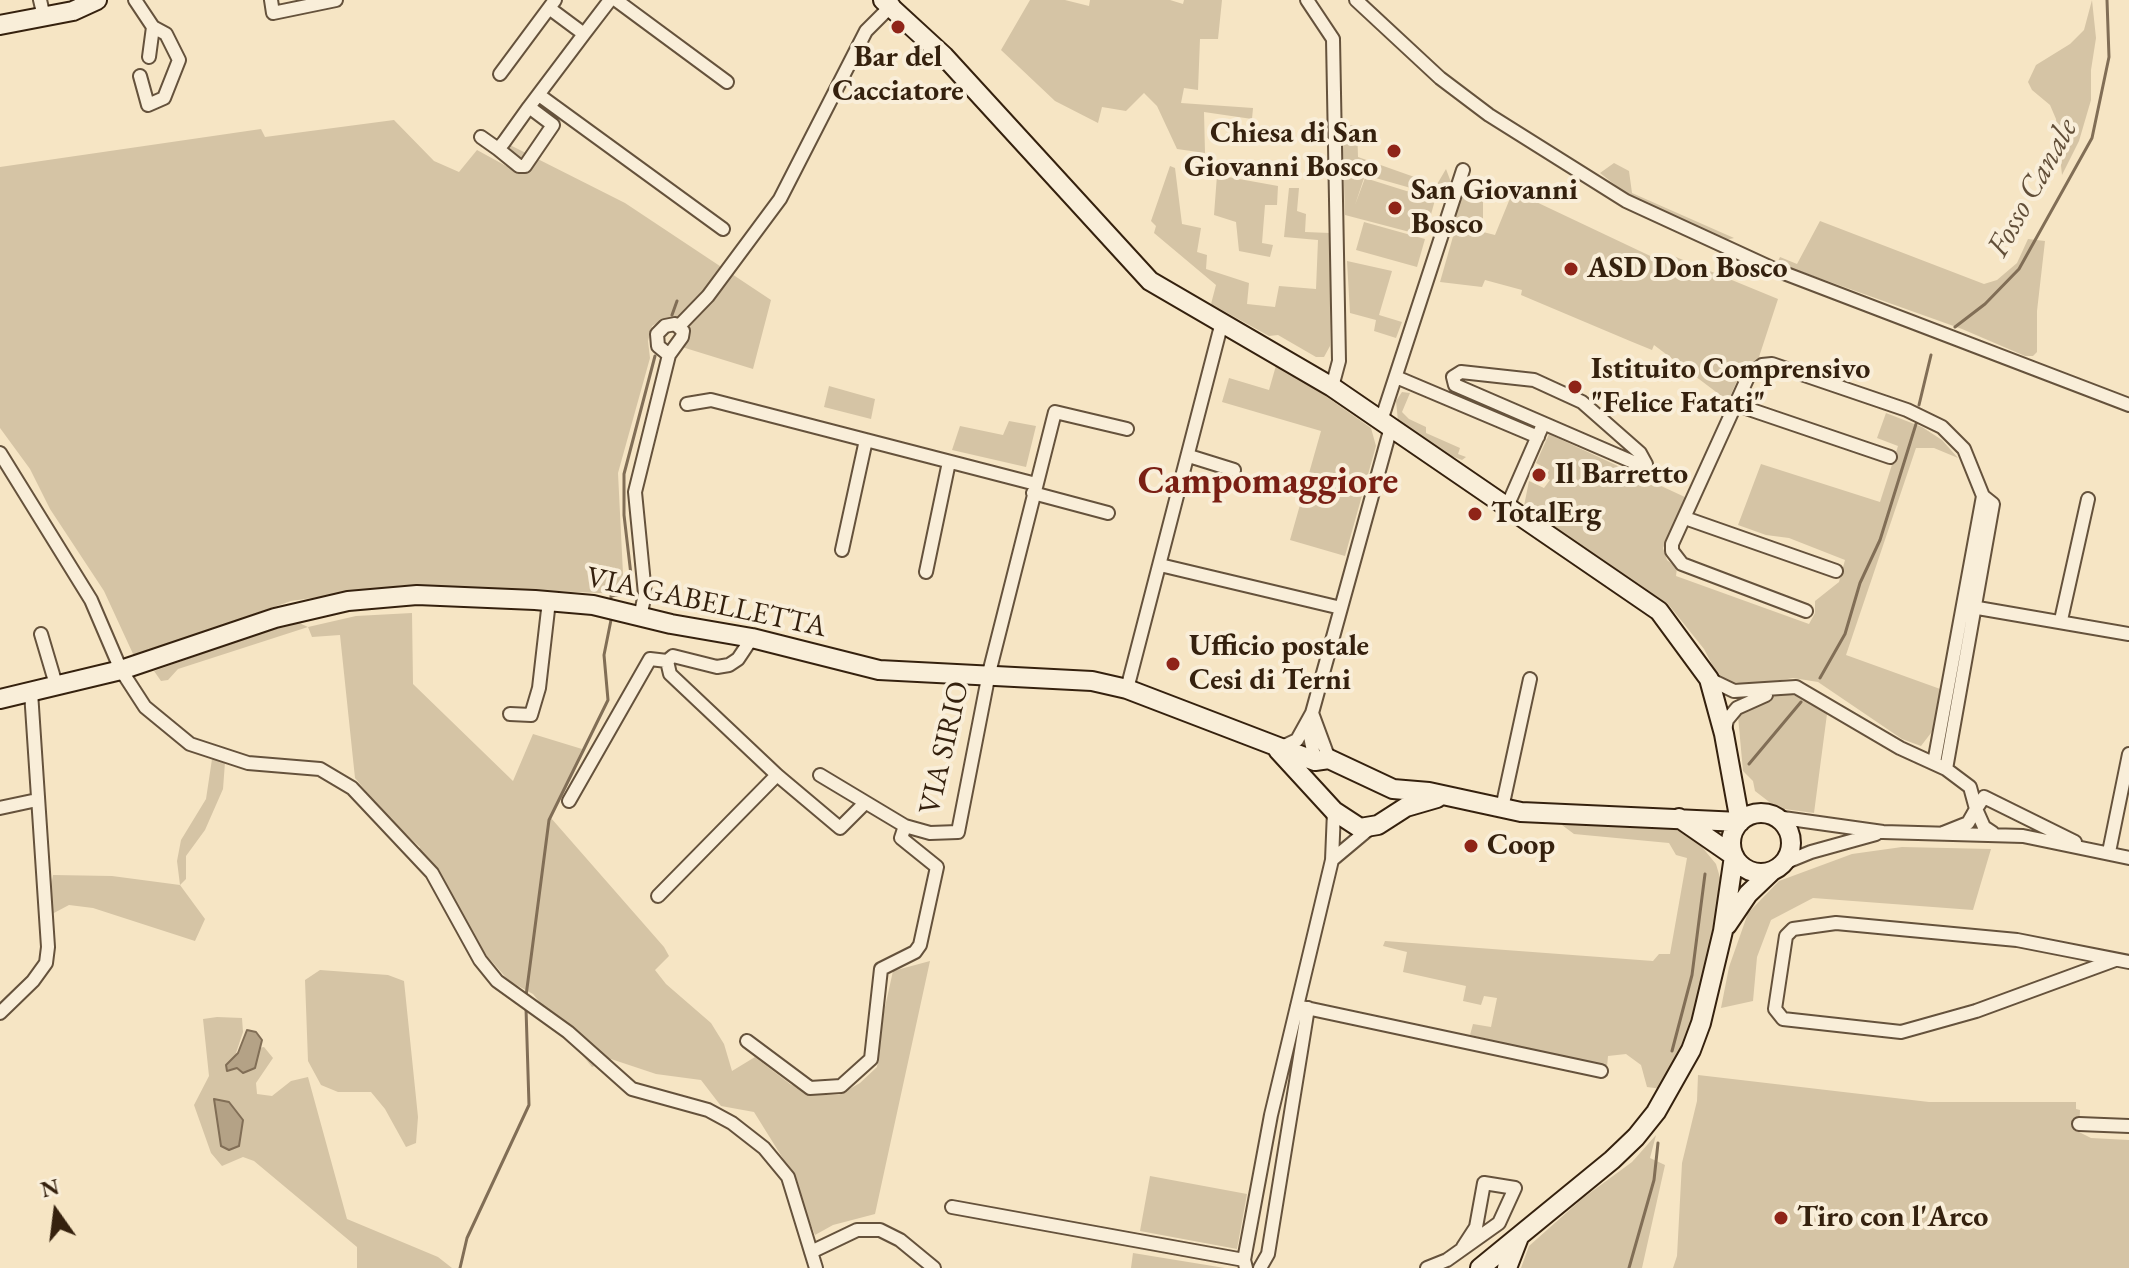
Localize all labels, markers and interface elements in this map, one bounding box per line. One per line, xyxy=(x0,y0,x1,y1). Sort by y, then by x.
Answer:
marker: Bar del Cacciatore xyxy=(889,18,907,36)
place label: Bar del Cacciatore xyxy=(832,40,964,110)
water label: Fosso Canale xyxy=(1979,112,2087,264)
place label: Chiesa di San Giovanni Bosco xyxy=(1184,116,1378,186)
marker: Chiesa di San Giovanni Bosco xyxy=(1385,142,1403,160)
place label: San Giovanni Bosco xyxy=(1411,173,1578,244)
marker: San Giovanni Bosco xyxy=(1386,199,1404,217)
place label: ASD Don Bosco xyxy=(1587,251,1788,287)
marker: ASD Don Bosco xyxy=(1562,260,1580,278)
place label: Istituito Comprensivo "Felice Fatati" xyxy=(1591,352,1870,422)
marker: Istituito Comprensivo "Felice Fatati" xyxy=(1566,378,1584,396)
place label: Il Barretto xyxy=(1555,457,1688,493)
district label: Campomaggiore xyxy=(1138,460,1398,506)
marker: Il Barretto xyxy=(1530,466,1548,484)
place label: TotalErg xyxy=(1491,496,1601,532)
marker: TotalErg xyxy=(1466,505,1484,523)
street label: VIA GABELLETTA xyxy=(583,560,829,646)
place label: Ufficio postale Cesi di Terni xyxy=(1189,629,1369,700)
marker: Ufficio postale Cesi di Terni xyxy=(1164,655,1182,673)
street label: VIA SIRIO xyxy=(912,678,978,818)
place label: Coop xyxy=(1487,828,1555,864)
marker: Coop xyxy=(1462,837,1480,855)
north arrow xyxy=(16,1172,96,1252)
text: N xyxy=(38,1172,62,1204)
place label: Tiro con l'Arco xyxy=(1797,1200,1988,1236)
marker: Tiro con l'Arco xyxy=(1772,1209,1790,1227)

